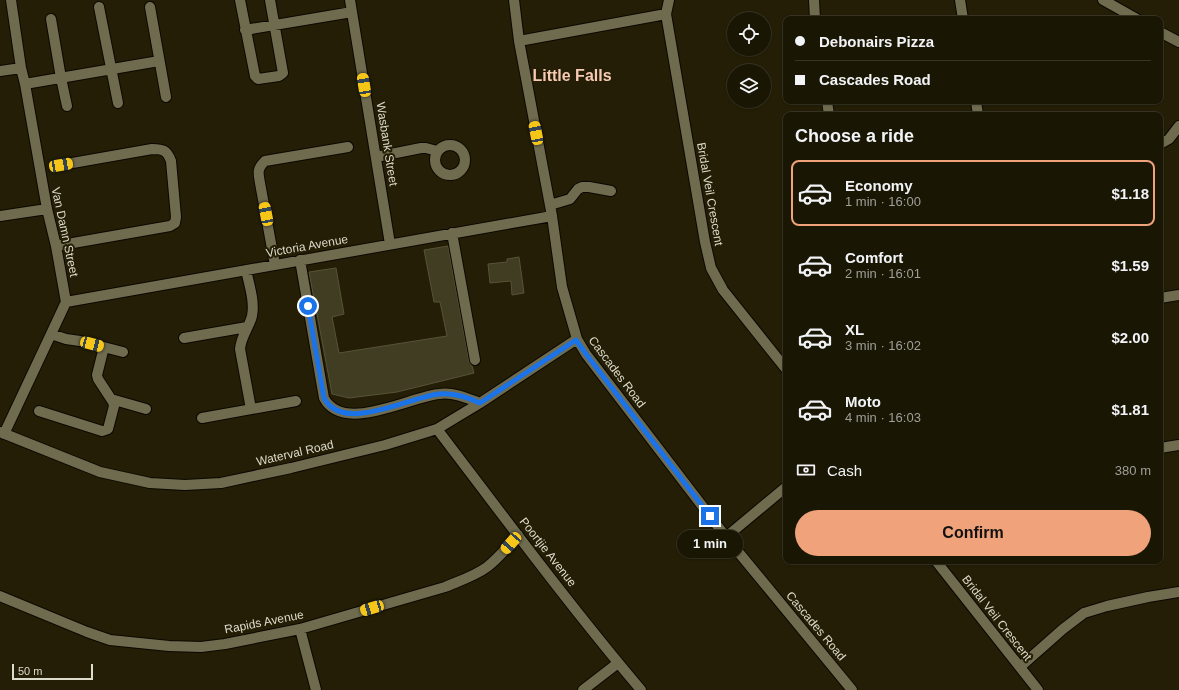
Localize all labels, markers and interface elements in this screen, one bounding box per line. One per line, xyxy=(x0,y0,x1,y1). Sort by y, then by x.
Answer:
map controls xyxy=(727,12,771,108)
button: locate xyxy=(727,12,771,56)
text: Debonairs Pizza xyxy=(819,33,934,50)
button: layers xyxy=(727,64,771,108)
district label: Little Falls xyxy=(532,67,612,84)
text: Cascades Road xyxy=(819,71,931,88)
car xyxy=(356,72,372,98)
street label: Wasbank Street xyxy=(373,101,401,188)
car xyxy=(528,120,544,146)
text: Choose a ride xyxy=(795,126,914,146)
street label: Bridal Veil Crescent xyxy=(694,141,726,247)
car xyxy=(48,157,74,173)
icon: car xyxy=(797,175,833,211)
text: Economy xyxy=(845,177,913,194)
text: $1.18 xyxy=(1111,185,1149,202)
street label: Van Damn Street xyxy=(49,186,81,279)
text: 1 min · 16:00 xyxy=(845,194,921,209)
car xyxy=(258,201,274,227)
street label: Victoria Avenue xyxy=(265,232,349,260)
icon: car xyxy=(797,247,833,283)
text: Comfort xyxy=(845,249,903,266)
text: $1.59 xyxy=(1111,257,1149,274)
text: 2 min · 16:01 xyxy=(845,266,921,281)
route start xyxy=(299,297,317,315)
icon: car xyxy=(797,319,833,355)
text: XL xyxy=(845,321,864,338)
text: $2.00 xyxy=(1111,329,1149,346)
street label: Cascades Road xyxy=(586,334,648,410)
car xyxy=(79,335,105,353)
text: 3 min · 16:02 xyxy=(845,338,921,353)
icon: car xyxy=(797,391,833,427)
text: Moto xyxy=(845,393,881,410)
text: $1.81 xyxy=(1111,401,1149,418)
text: 4 min · 16:03 xyxy=(845,410,921,425)
street label: Waterval Road xyxy=(255,437,335,469)
icon: cash xyxy=(795,459,817,481)
text: Cash xyxy=(827,462,862,479)
text: 380 m xyxy=(1115,463,1151,478)
route end xyxy=(701,507,719,525)
button: Confirm xyxy=(795,510,1151,556)
street label: Poortjie Avenue xyxy=(517,515,580,590)
car xyxy=(499,530,523,556)
callout: 1 min xyxy=(677,530,743,558)
text: 1 min xyxy=(693,536,727,551)
street label: Bridal Veil Crescent xyxy=(959,572,1035,664)
street label: Cascades Road xyxy=(783,589,849,663)
car xyxy=(359,599,385,617)
street label: Rapids Avenue xyxy=(223,607,305,637)
scale bar xyxy=(12,662,93,681)
text: 50 m xyxy=(18,665,42,677)

